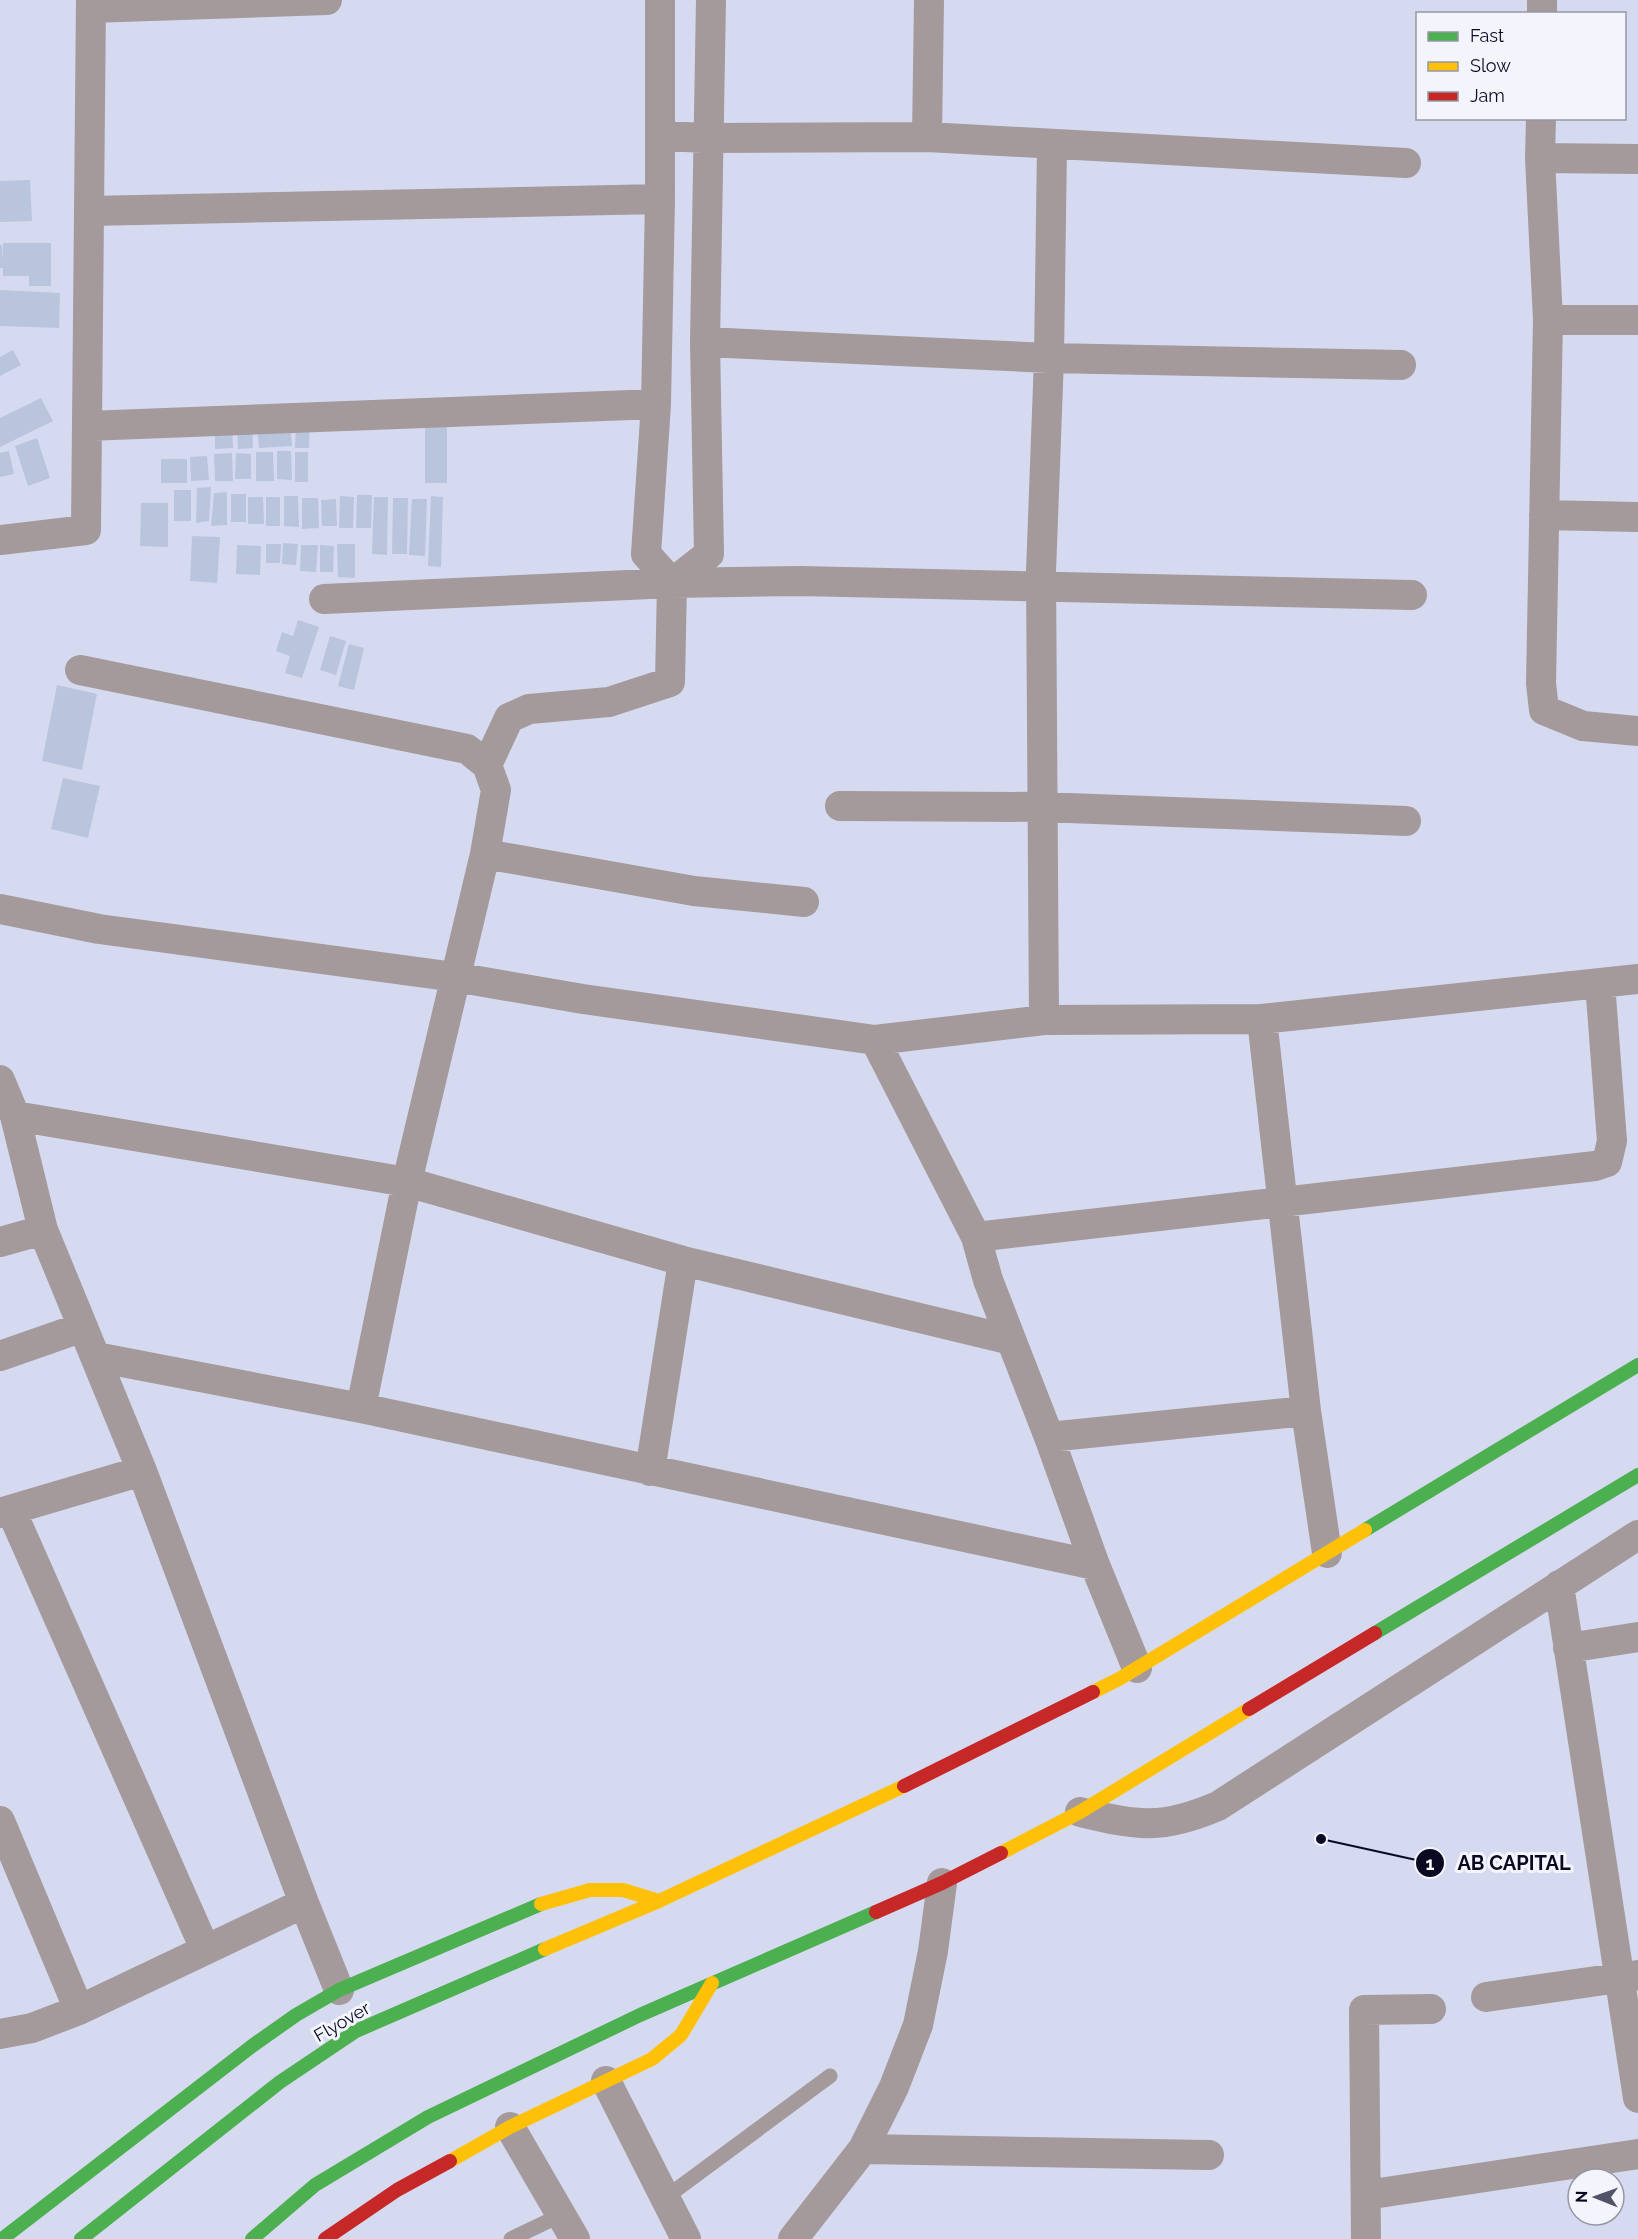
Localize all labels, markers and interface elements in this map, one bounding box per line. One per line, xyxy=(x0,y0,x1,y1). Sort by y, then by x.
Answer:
legend xyxy=(1416,12,1626,120)
text: Fast xyxy=(1470,25,1504,46)
text: Slow xyxy=(1470,55,1511,76)
text: Jam xyxy=(1470,85,1505,106)
callout: AB CAPITAL xyxy=(1415,1844,1582,1882)
text: AB CAPITAL xyxy=(1457,1851,1571,1875)
text: 1 xyxy=(1426,1853,1435,1874)
street label: Flyover xyxy=(310,1997,374,2046)
north arrow xyxy=(1566,2167,1626,2227)
text: N xyxy=(1572,2190,1591,2203)

